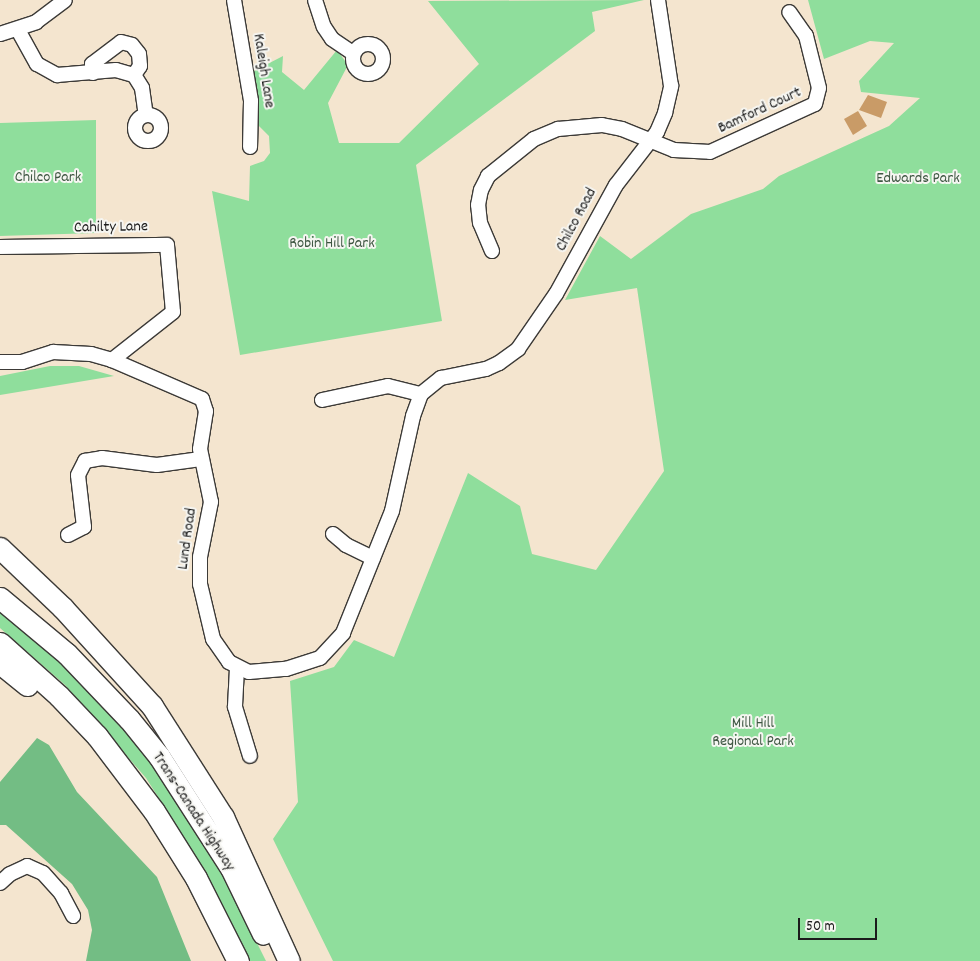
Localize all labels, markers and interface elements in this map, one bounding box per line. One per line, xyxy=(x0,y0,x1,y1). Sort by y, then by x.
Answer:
street label: Kaleigh Lane xyxy=(248,32,278,110)
street label: Bamford Court xyxy=(715,83,805,139)
park label: Chilco Park xyxy=(15,168,81,188)
park label: Edwards Park xyxy=(876,169,960,189)
street label: Chilco Road xyxy=(552,185,602,255)
street label: Cahilty Lane xyxy=(74,218,148,238)
park label: Robin Hill Park xyxy=(289,234,375,254)
street label: Lund Road xyxy=(174,507,202,571)
park label: Mill Hill Regional Park xyxy=(712,714,794,752)
street label: Trans-Canada Highway xyxy=(147,749,239,875)
scale bar xyxy=(800,908,879,940)
text: 50 m xyxy=(806,916,835,938)

